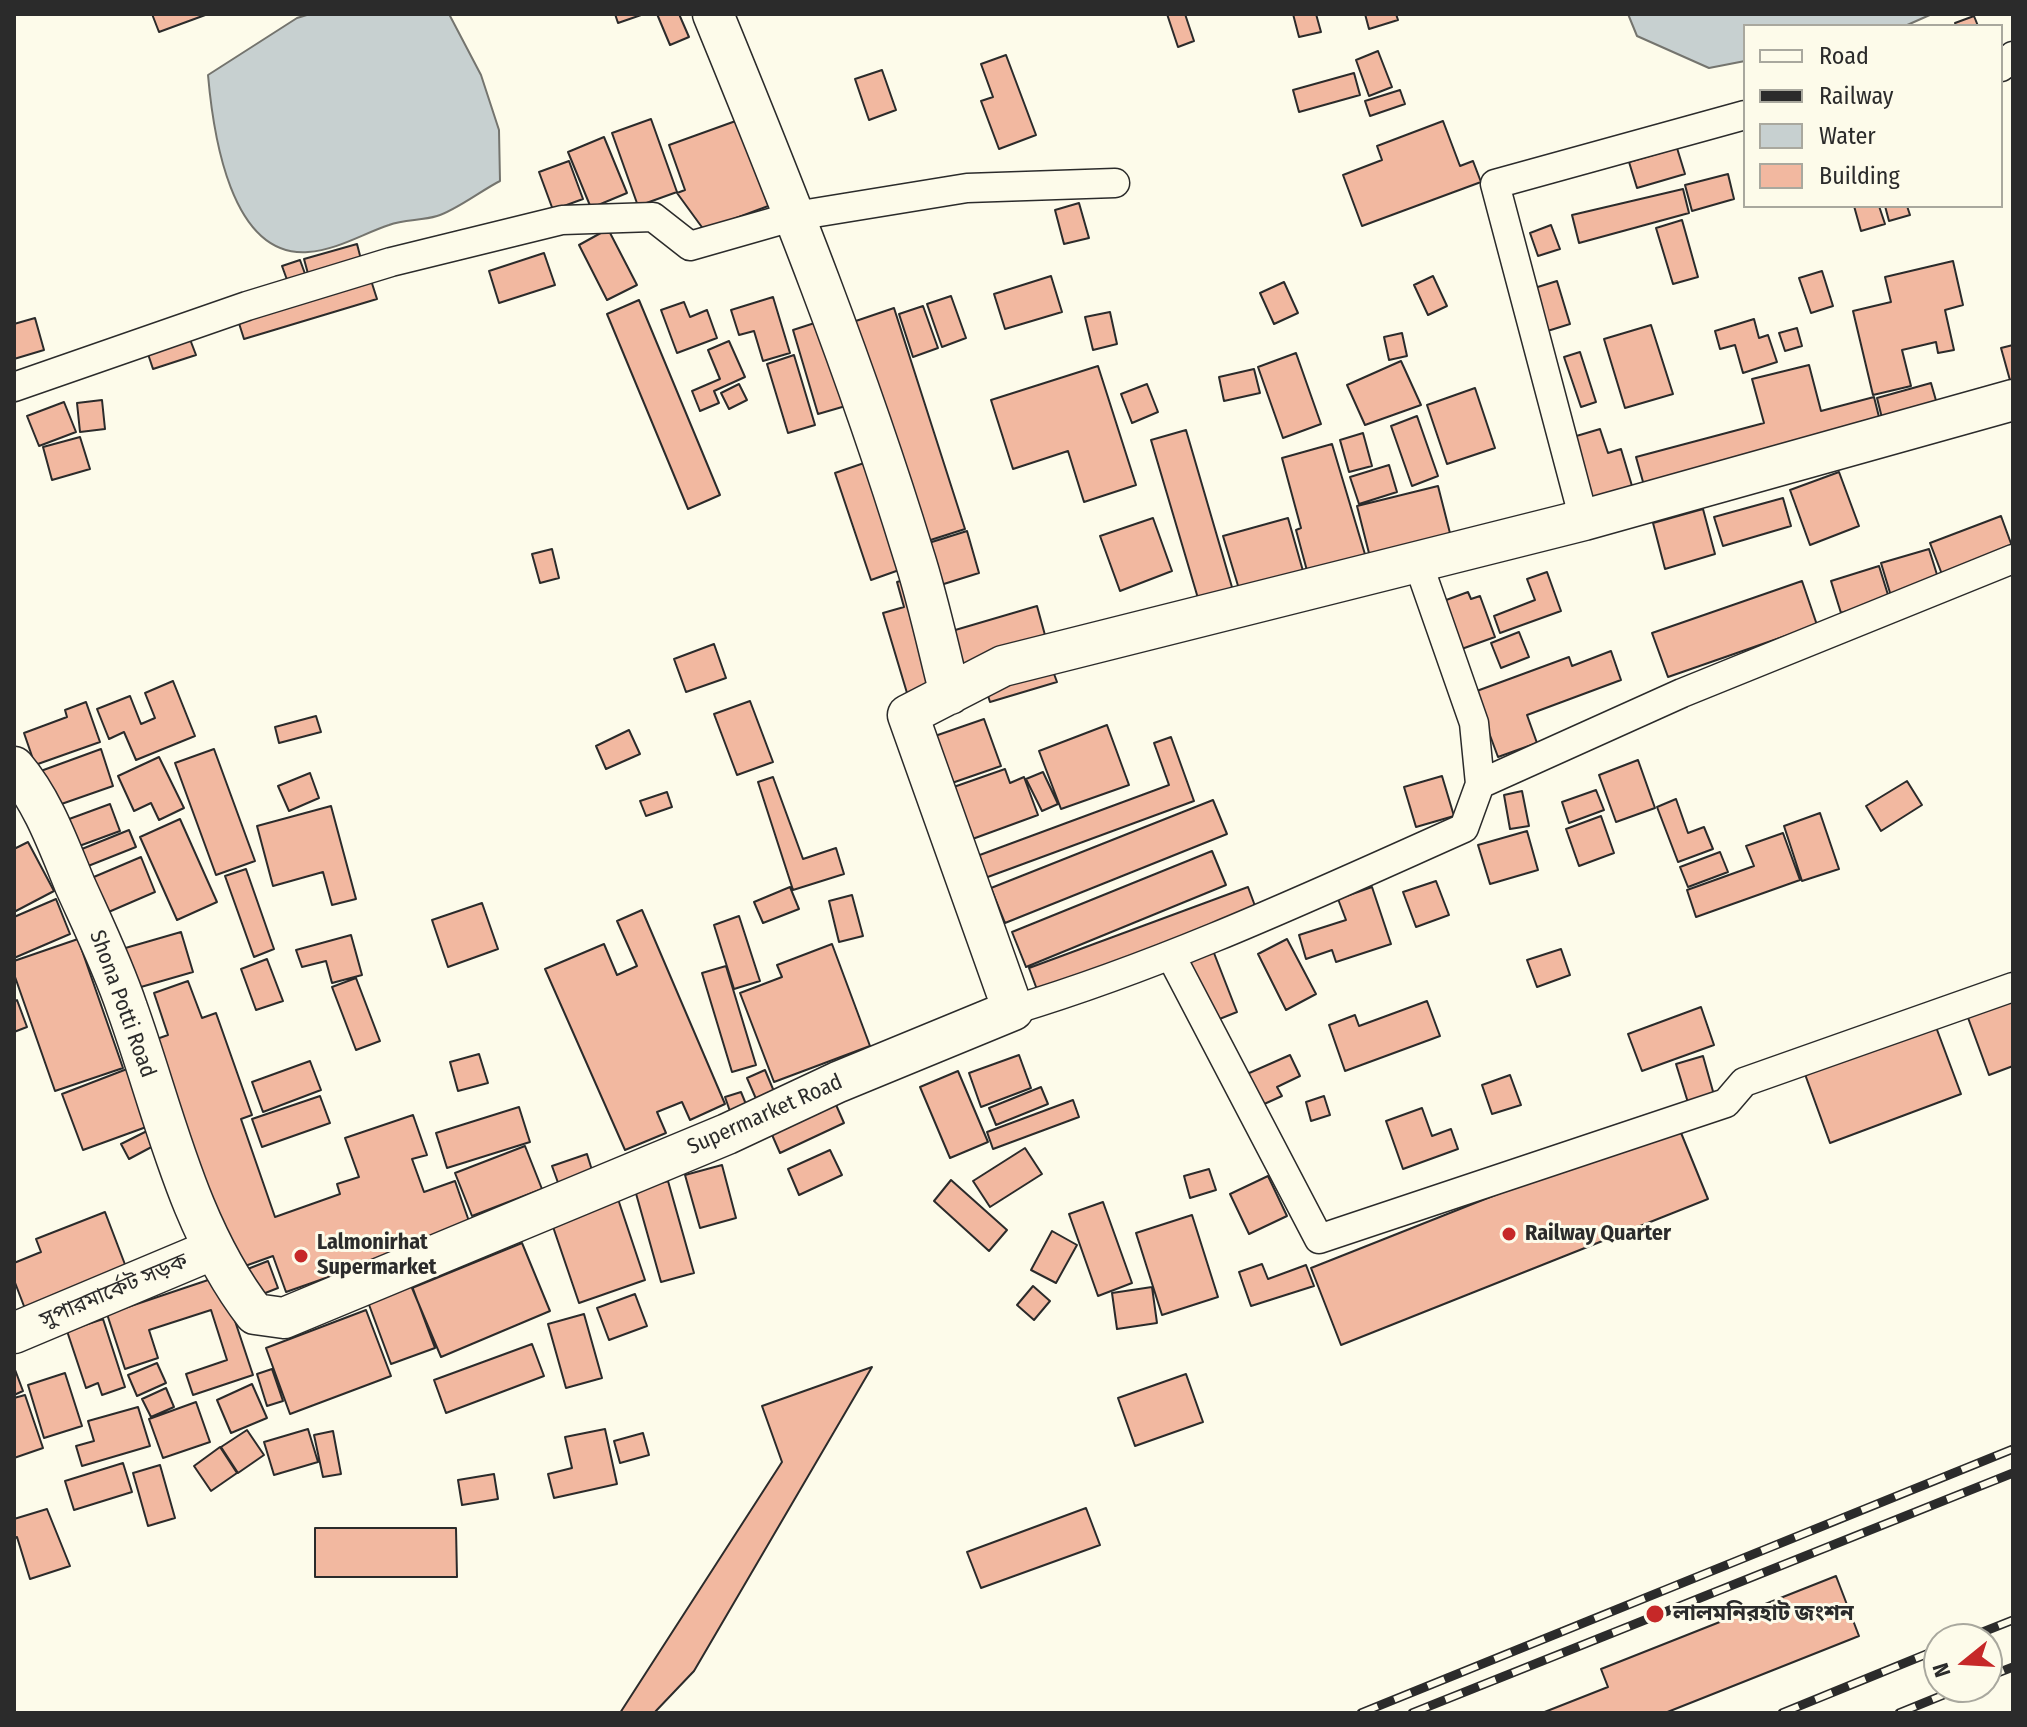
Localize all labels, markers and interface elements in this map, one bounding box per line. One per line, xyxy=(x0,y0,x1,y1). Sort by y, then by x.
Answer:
legend xyxy=(1743,24,2003,208)
text: Road xyxy=(1819,42,1869,70)
text: Railway xyxy=(1819,82,1894,110)
text: Water xyxy=(1819,122,1876,150)
text: Building xyxy=(1819,162,1900,190)
street label: Shona Potti Road xyxy=(83,927,161,1081)
street label: Supermarket Road xyxy=(683,1069,847,1161)
place label: Railway Quarter xyxy=(1525,1221,1671,1247)
marker: Railway Quarter xyxy=(1500,1225,1518,1243)
place label: Lalmonirhat Supermarket xyxy=(317,1230,437,1282)
marker: Lalmonirhat Supermarket xyxy=(292,1247,310,1265)
street label: সুপারমার্কেট সড়ক xyxy=(36,1248,192,1334)
place label: লালমনিরহাট জংশন xyxy=(1673,1601,1854,1627)
marker: লালমনিরহাট জংশন xyxy=(1644,1603,1666,1625)
north arrow xyxy=(1923,1623,2003,1703)
text: N xyxy=(1927,1660,1956,1680)

